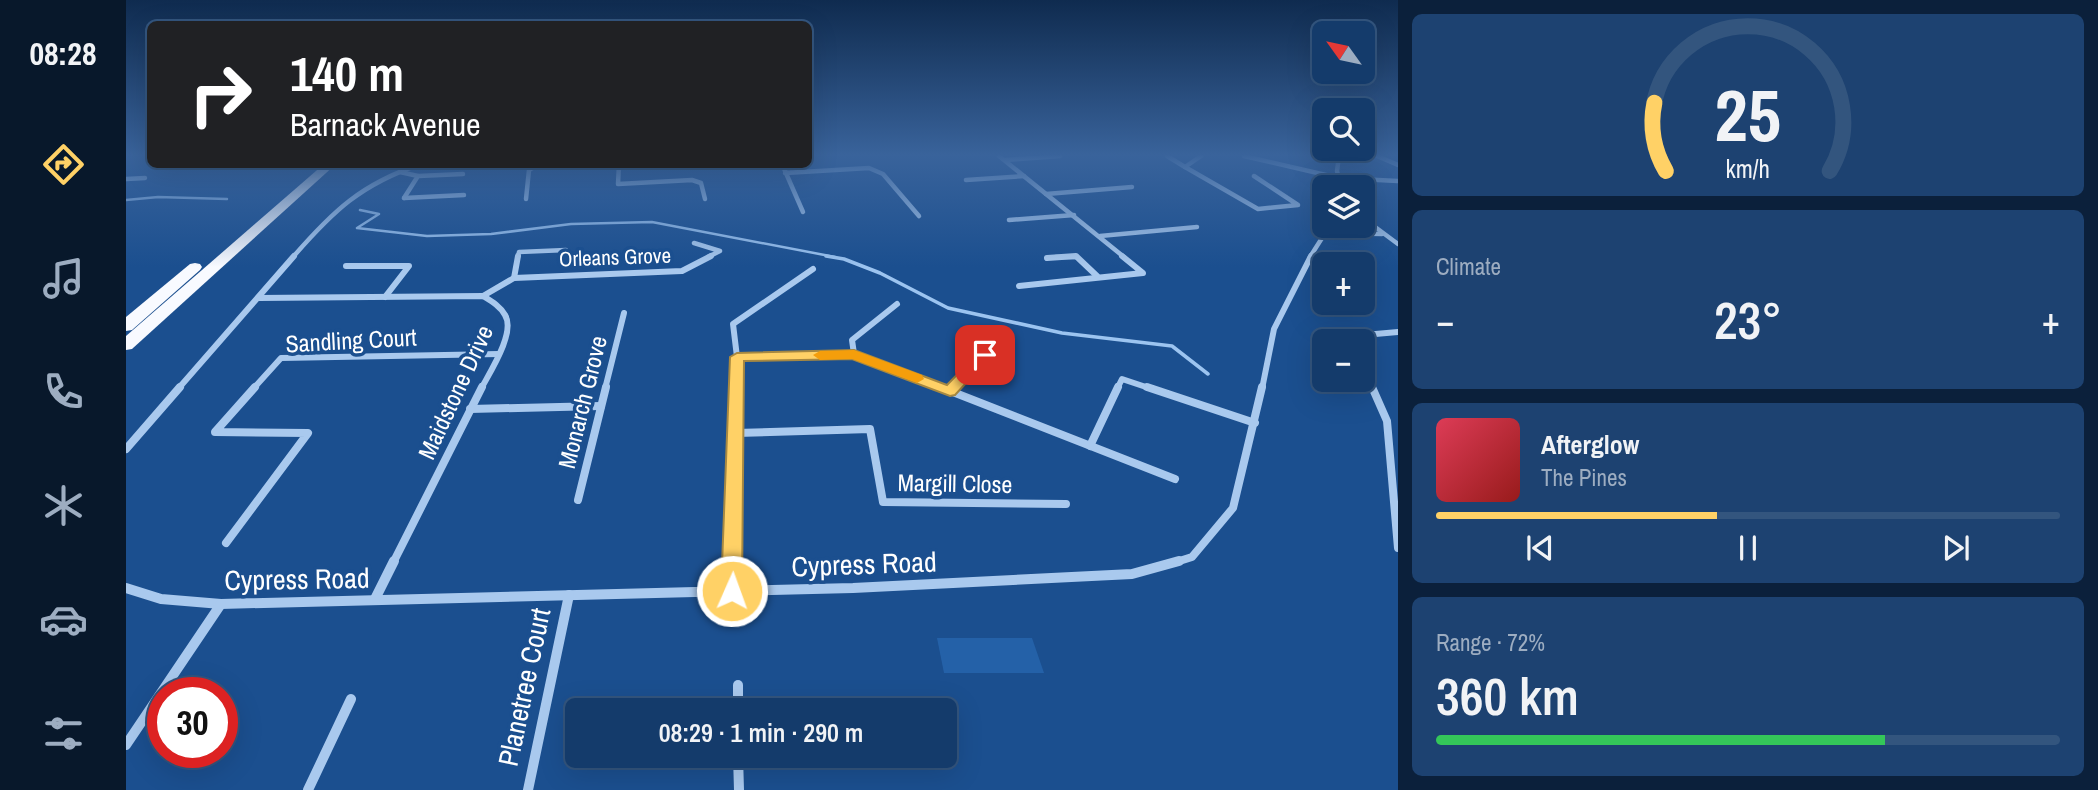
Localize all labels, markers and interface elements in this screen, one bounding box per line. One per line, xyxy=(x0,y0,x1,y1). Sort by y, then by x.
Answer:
north arrow xyxy=(1312,21,1376,84)
map controls xyxy=(1312,21,1375,392)
text: 08:28 xyxy=(29,32,97,75)
text: 140 m xyxy=(290,40,404,106)
icon: right xyxy=(175,49,266,140)
text: 25 xyxy=(1715,66,1781,164)
button: search xyxy=(1312,98,1375,161)
text: Barnack Avenue xyxy=(290,103,481,146)
icon: directions xyxy=(39,140,88,189)
text: km/h xyxy=(1726,152,1770,186)
button: layers xyxy=(1312,175,1375,238)
street label: Orleans Grove xyxy=(559,241,671,273)
text: Climate xyxy=(1436,251,1501,282)
button: + xyxy=(1312,252,1375,315)
icon: music xyxy=(39,254,88,303)
text: 23° xyxy=(1714,285,1782,355)
text: − xyxy=(1436,295,1454,346)
text: + xyxy=(2042,295,2060,346)
street label: Maidstone Drive xyxy=(410,320,500,464)
street label: Sandling Court xyxy=(285,321,418,359)
pin xyxy=(955,325,1015,385)
button: − xyxy=(1312,329,1375,392)
street label: Monarch Grove xyxy=(550,332,614,472)
icon: arrive xyxy=(966,336,1004,374)
icon: phone xyxy=(39,367,88,416)
text: Afterglow xyxy=(1541,427,1639,462)
text: The Pines xyxy=(1541,462,1627,493)
street label: Margill Close xyxy=(897,466,1013,500)
icon: climate xyxy=(39,481,88,530)
icon: previous xyxy=(1521,529,1559,567)
icon: pause xyxy=(1729,529,1767,567)
icon: next xyxy=(1937,529,1975,567)
street label: Cypress Road xyxy=(791,542,937,586)
position arrow xyxy=(695,554,769,628)
street label: Cypress Road xyxy=(224,559,370,599)
icon: car xyxy=(39,595,88,644)
street label: Planetree Court xyxy=(489,604,559,770)
text: Range · 72% xyxy=(1436,627,1545,658)
text: 360 km xyxy=(1436,661,1579,731)
speed limit sign: 30 xyxy=(147,677,238,768)
icon: filters xyxy=(39,709,88,758)
text: 08:29 · 1 min · 290 m xyxy=(659,715,863,750)

